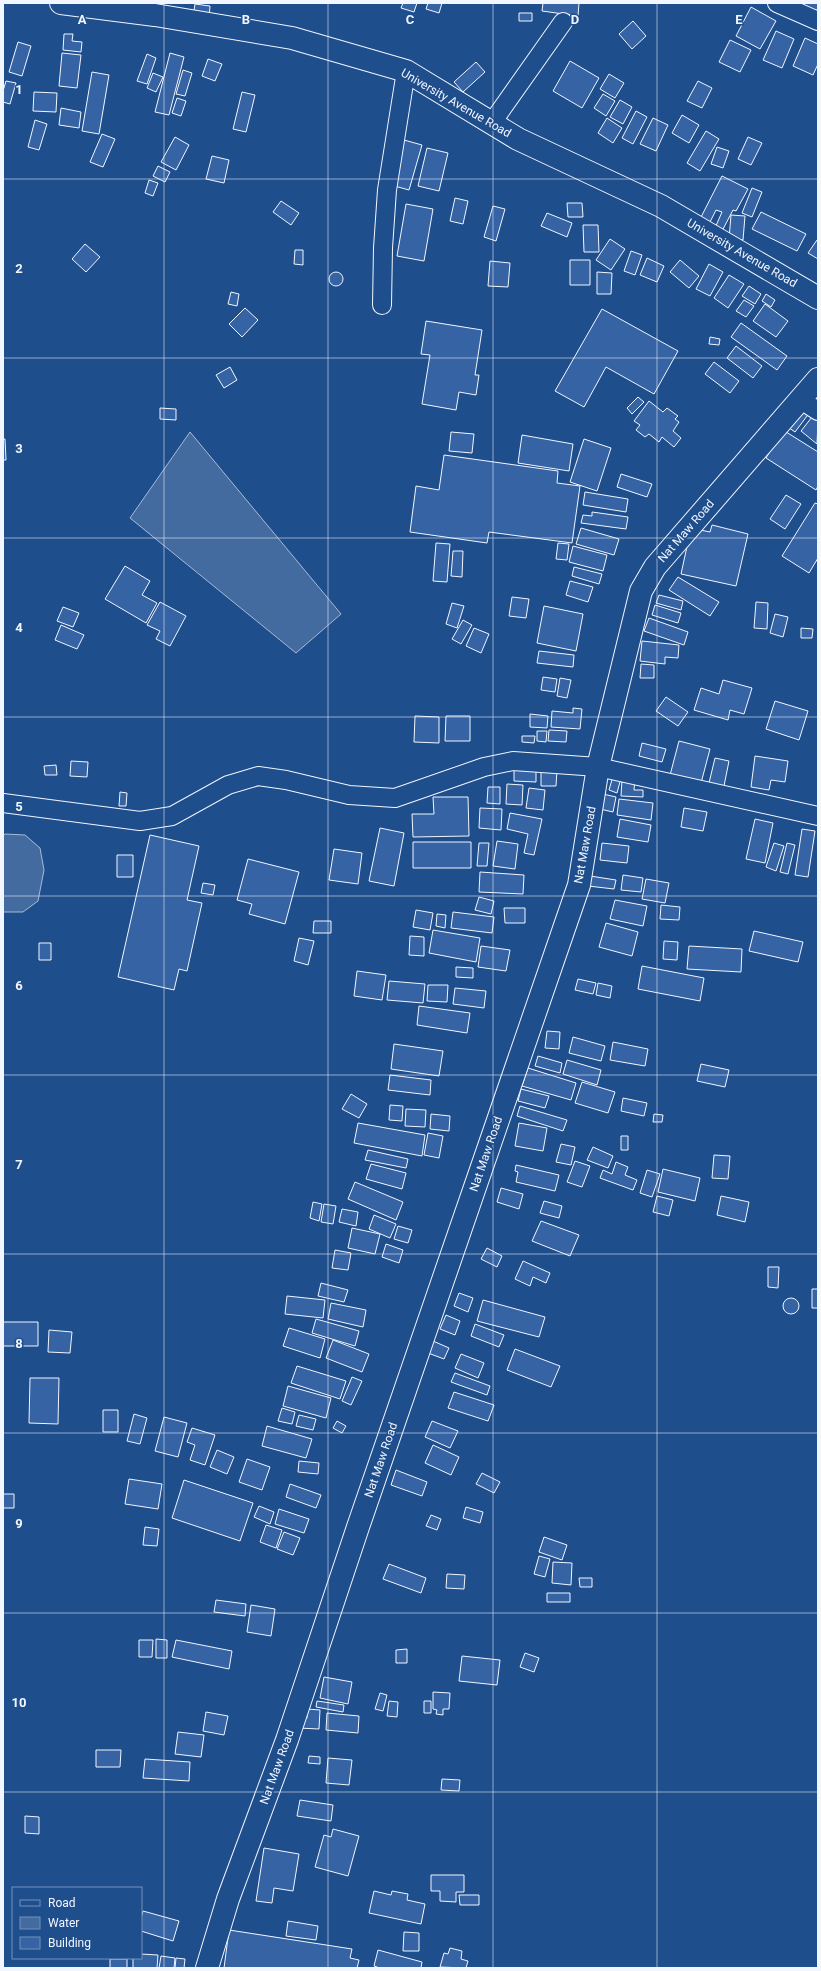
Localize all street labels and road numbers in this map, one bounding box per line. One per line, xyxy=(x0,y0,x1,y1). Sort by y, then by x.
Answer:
street label: University Avenue Road xyxy=(398,66,514,140)
street label: University Avenue Road xyxy=(684,216,800,290)
street label: Nat Maw Road xyxy=(655,497,717,565)
street label: Nat Maw Road xyxy=(571,805,599,885)
street label: Nat Maw Road xyxy=(467,1115,505,1193)
street label: Nat Maw Road xyxy=(362,1421,400,1499)
street label: Nat Maw Road xyxy=(257,1728,297,1806)

